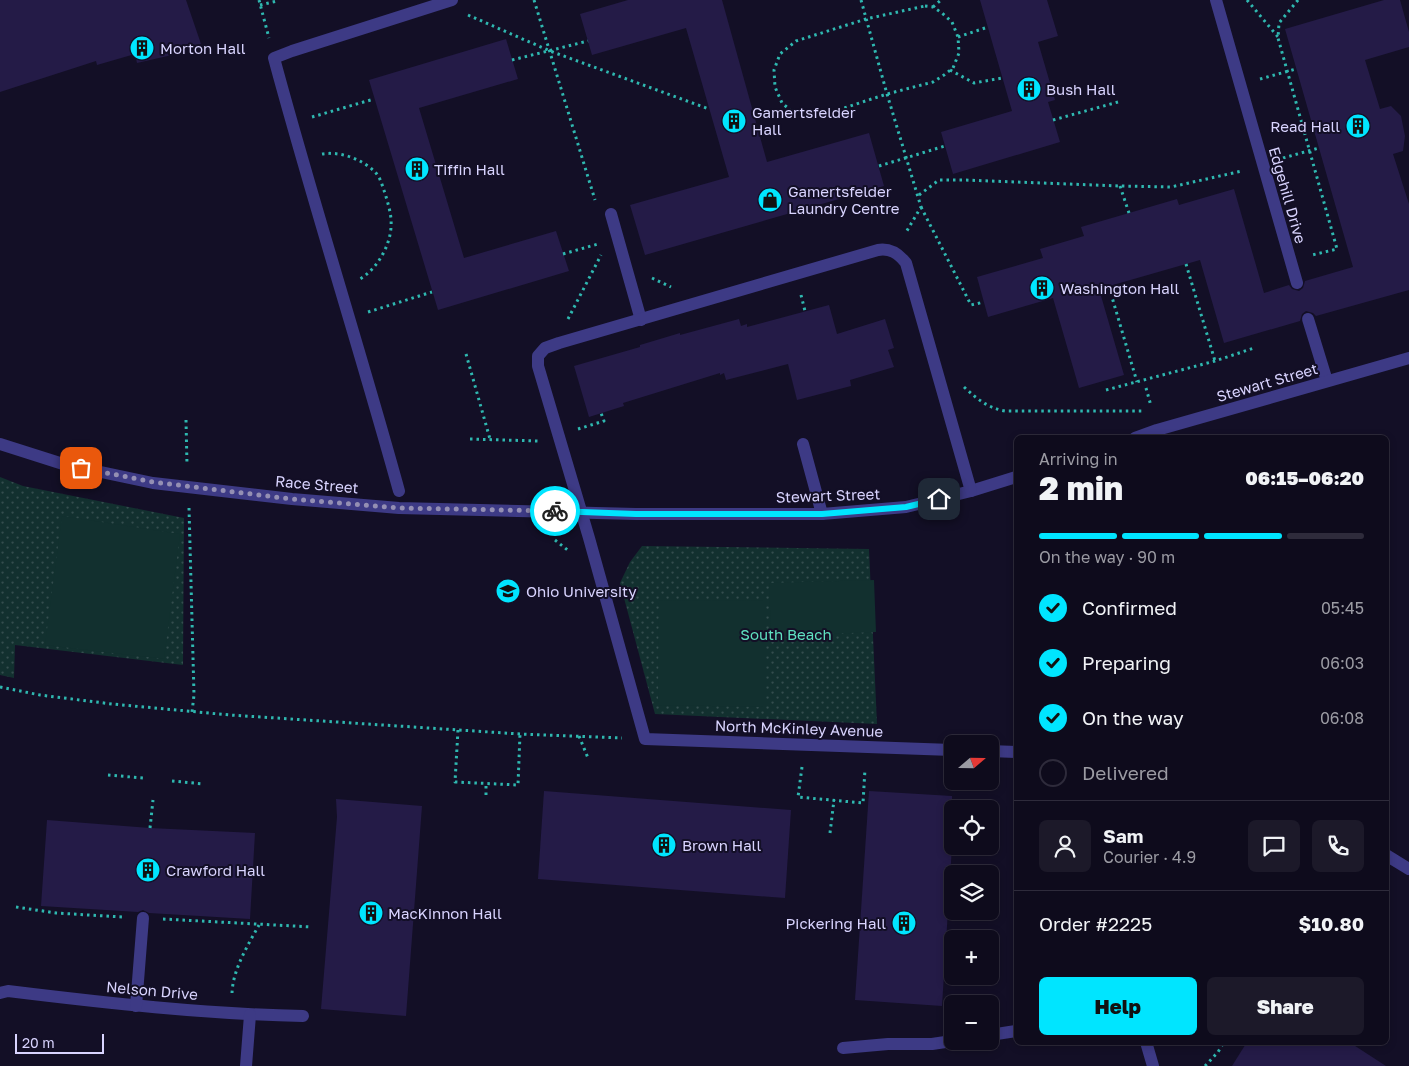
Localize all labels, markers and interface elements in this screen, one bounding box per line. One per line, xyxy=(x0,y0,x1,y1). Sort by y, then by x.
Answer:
building icon: Morton Hall xyxy=(129,35,155,61)
place label: Morton Hall xyxy=(160,39,246,57)
building icon: Bush Hall xyxy=(1016,76,1042,102)
place label: Bush Hall xyxy=(1046,80,1116,98)
place label: Gamertsfelder Hall xyxy=(752,103,856,138)
building icon: Gamertsfelder Hall xyxy=(721,108,747,134)
building icon: Read Hall xyxy=(1345,113,1371,139)
place label: Read Hall xyxy=(1270,117,1340,135)
street label: Edgehill Drive xyxy=(1266,144,1311,246)
building icon: Tiffin Hall xyxy=(404,156,430,182)
place label: Tiffin Hall xyxy=(434,160,505,178)
place label: Gamertsfelder Laundry Centre xyxy=(788,182,900,217)
shop icon: Gamertsfelder Laundry Centre xyxy=(757,187,783,213)
building icon: Washington Hall xyxy=(1029,275,1055,301)
place label: Washington Hall xyxy=(1060,279,1180,297)
street label: Stewart Street xyxy=(1214,359,1320,405)
pin xyxy=(60,447,102,489)
text: Arriving in xyxy=(1039,449,1118,469)
icon: bag xyxy=(67,454,95,482)
text: 06:15–06:20 xyxy=(1245,466,1364,489)
text: 2 min xyxy=(1039,469,1123,507)
street label: Race Street xyxy=(275,471,359,497)
pin xyxy=(918,478,960,520)
street label: Stewart Street xyxy=(775,484,881,506)
icon: home xyxy=(925,485,953,513)
courier xyxy=(530,486,580,536)
icon: bike xyxy=(541,497,569,525)
text: On the way · 90 m xyxy=(1039,547,1175,567)
school or university icon: Ohio University xyxy=(495,578,521,604)
place label: Ohio University xyxy=(526,582,637,600)
icon: check xyxy=(1039,594,1067,622)
text: Confirmed xyxy=(1082,596,1177,619)
text: 05:45 xyxy=(1321,598,1364,618)
park label: South Beach xyxy=(740,625,832,643)
icon: check xyxy=(1039,649,1067,677)
text: Preparing xyxy=(1082,651,1171,674)
text: 06:03 xyxy=(1320,653,1364,673)
icon: check xyxy=(1039,704,1067,732)
text: On the way xyxy=(1082,706,1184,729)
text: 06:08 xyxy=(1320,708,1364,728)
street label: North McKinley Avenue xyxy=(715,716,884,740)
north arrow xyxy=(944,735,999,790)
map controls xyxy=(944,735,999,1050)
text: Delivered xyxy=(1082,761,1169,784)
button: locate xyxy=(944,800,999,855)
button: person xyxy=(1039,820,1091,872)
button: chat xyxy=(1248,820,1300,872)
button: phone xyxy=(1312,820,1364,872)
text: Sam xyxy=(1103,824,1143,847)
building icon: Brown Hall xyxy=(651,832,677,858)
place label: Brown Hall xyxy=(682,836,761,854)
text: Courier · 4.9 xyxy=(1103,847,1196,867)
building icon: Crawford Hall xyxy=(135,857,161,883)
place label: Crawford Hall xyxy=(166,861,265,879)
button: layers xyxy=(944,865,999,920)
building icon: MacKinnon Hall xyxy=(358,900,384,926)
place label: MacKinnon Hall xyxy=(388,904,502,922)
building icon: Pickering Hall xyxy=(891,910,917,936)
text: Order #2225 xyxy=(1039,912,1152,935)
text: $10.80 xyxy=(1299,912,1364,935)
place label: Pickering Hall xyxy=(786,914,886,932)
button: + xyxy=(944,930,999,985)
street label: Nelson Drive xyxy=(105,977,199,1003)
button: Help xyxy=(1039,977,1197,1035)
button: Share xyxy=(1207,977,1364,1035)
button: − xyxy=(944,995,999,1050)
scale bar xyxy=(15,1031,104,1054)
text: 20 m xyxy=(22,1034,55,1051)

